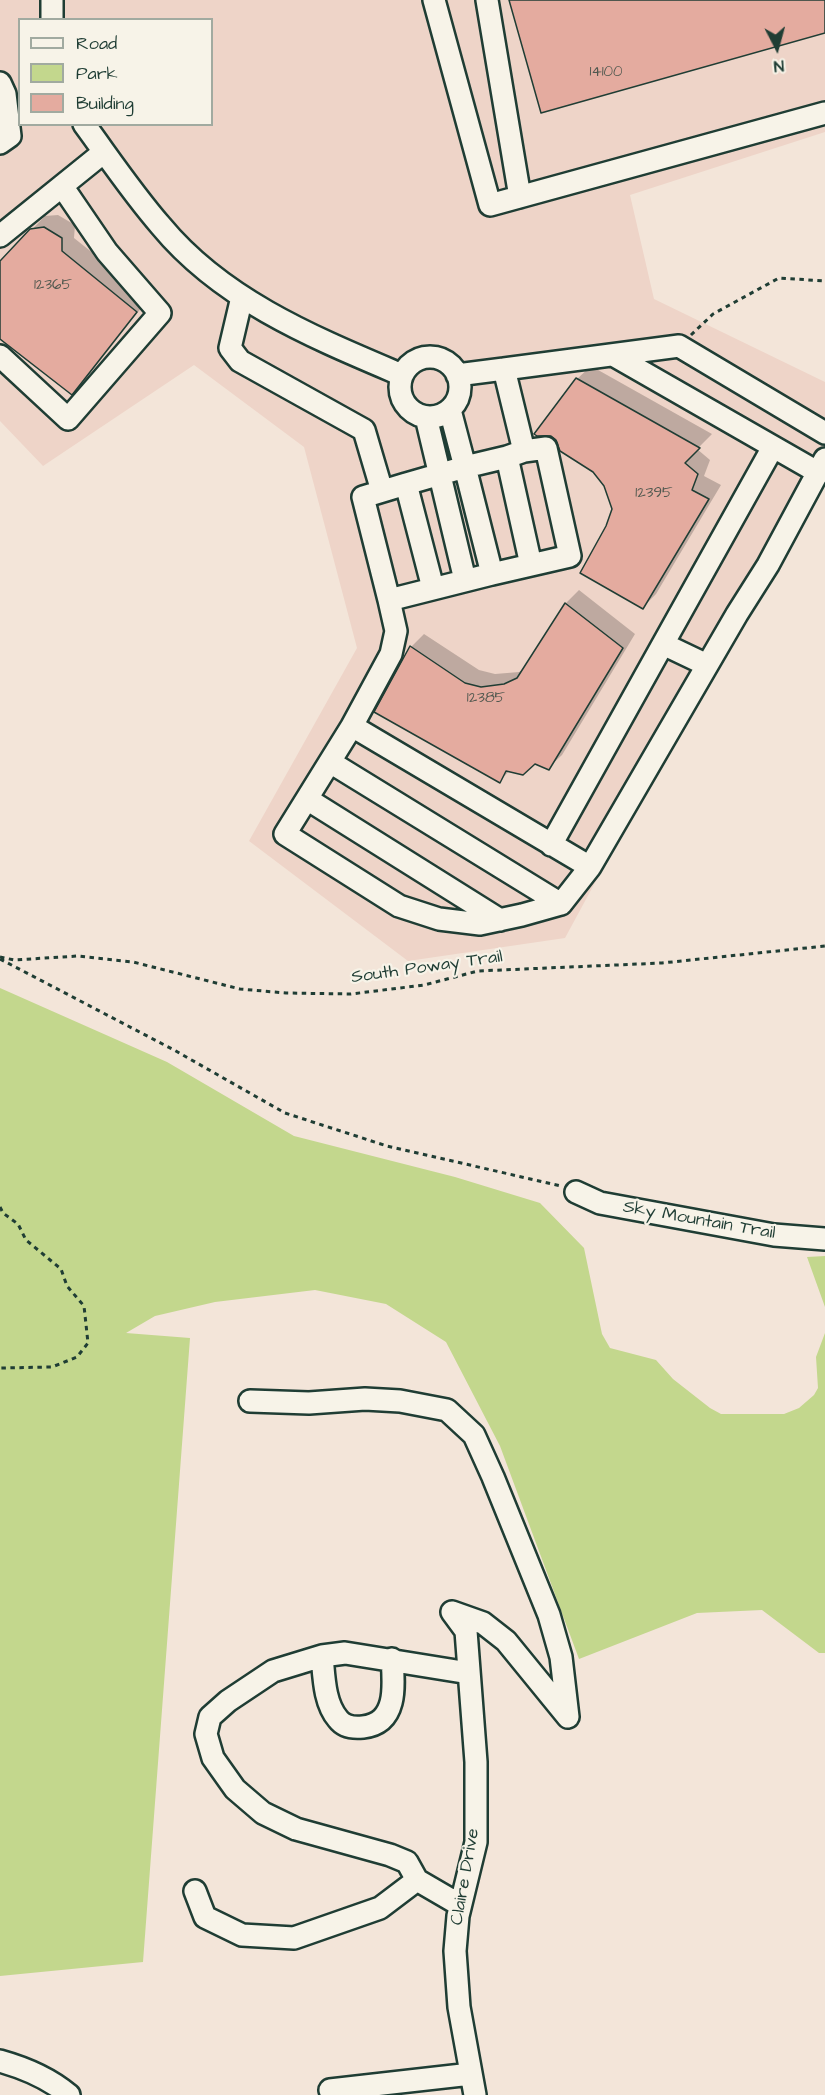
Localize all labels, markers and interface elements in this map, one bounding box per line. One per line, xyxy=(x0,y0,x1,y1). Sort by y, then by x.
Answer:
legend xyxy=(18,18,213,126)
north arrow xyxy=(747,18,807,78)
text: Road xyxy=(76,31,117,56)
text: N xyxy=(773,54,785,77)
text: Park xyxy=(76,61,118,86)
house number: 14100 xyxy=(590,64,622,82)
text: Building xyxy=(76,91,134,116)
house number: 12365 xyxy=(34,277,72,295)
house number: 12395 xyxy=(635,485,673,503)
house number: 12385 xyxy=(467,690,505,708)
street label: South Poway Trail xyxy=(350,947,504,989)
street label: Sky Mountain Trail xyxy=(621,1197,777,1245)
street label: Claire Drive xyxy=(447,1827,485,1927)

